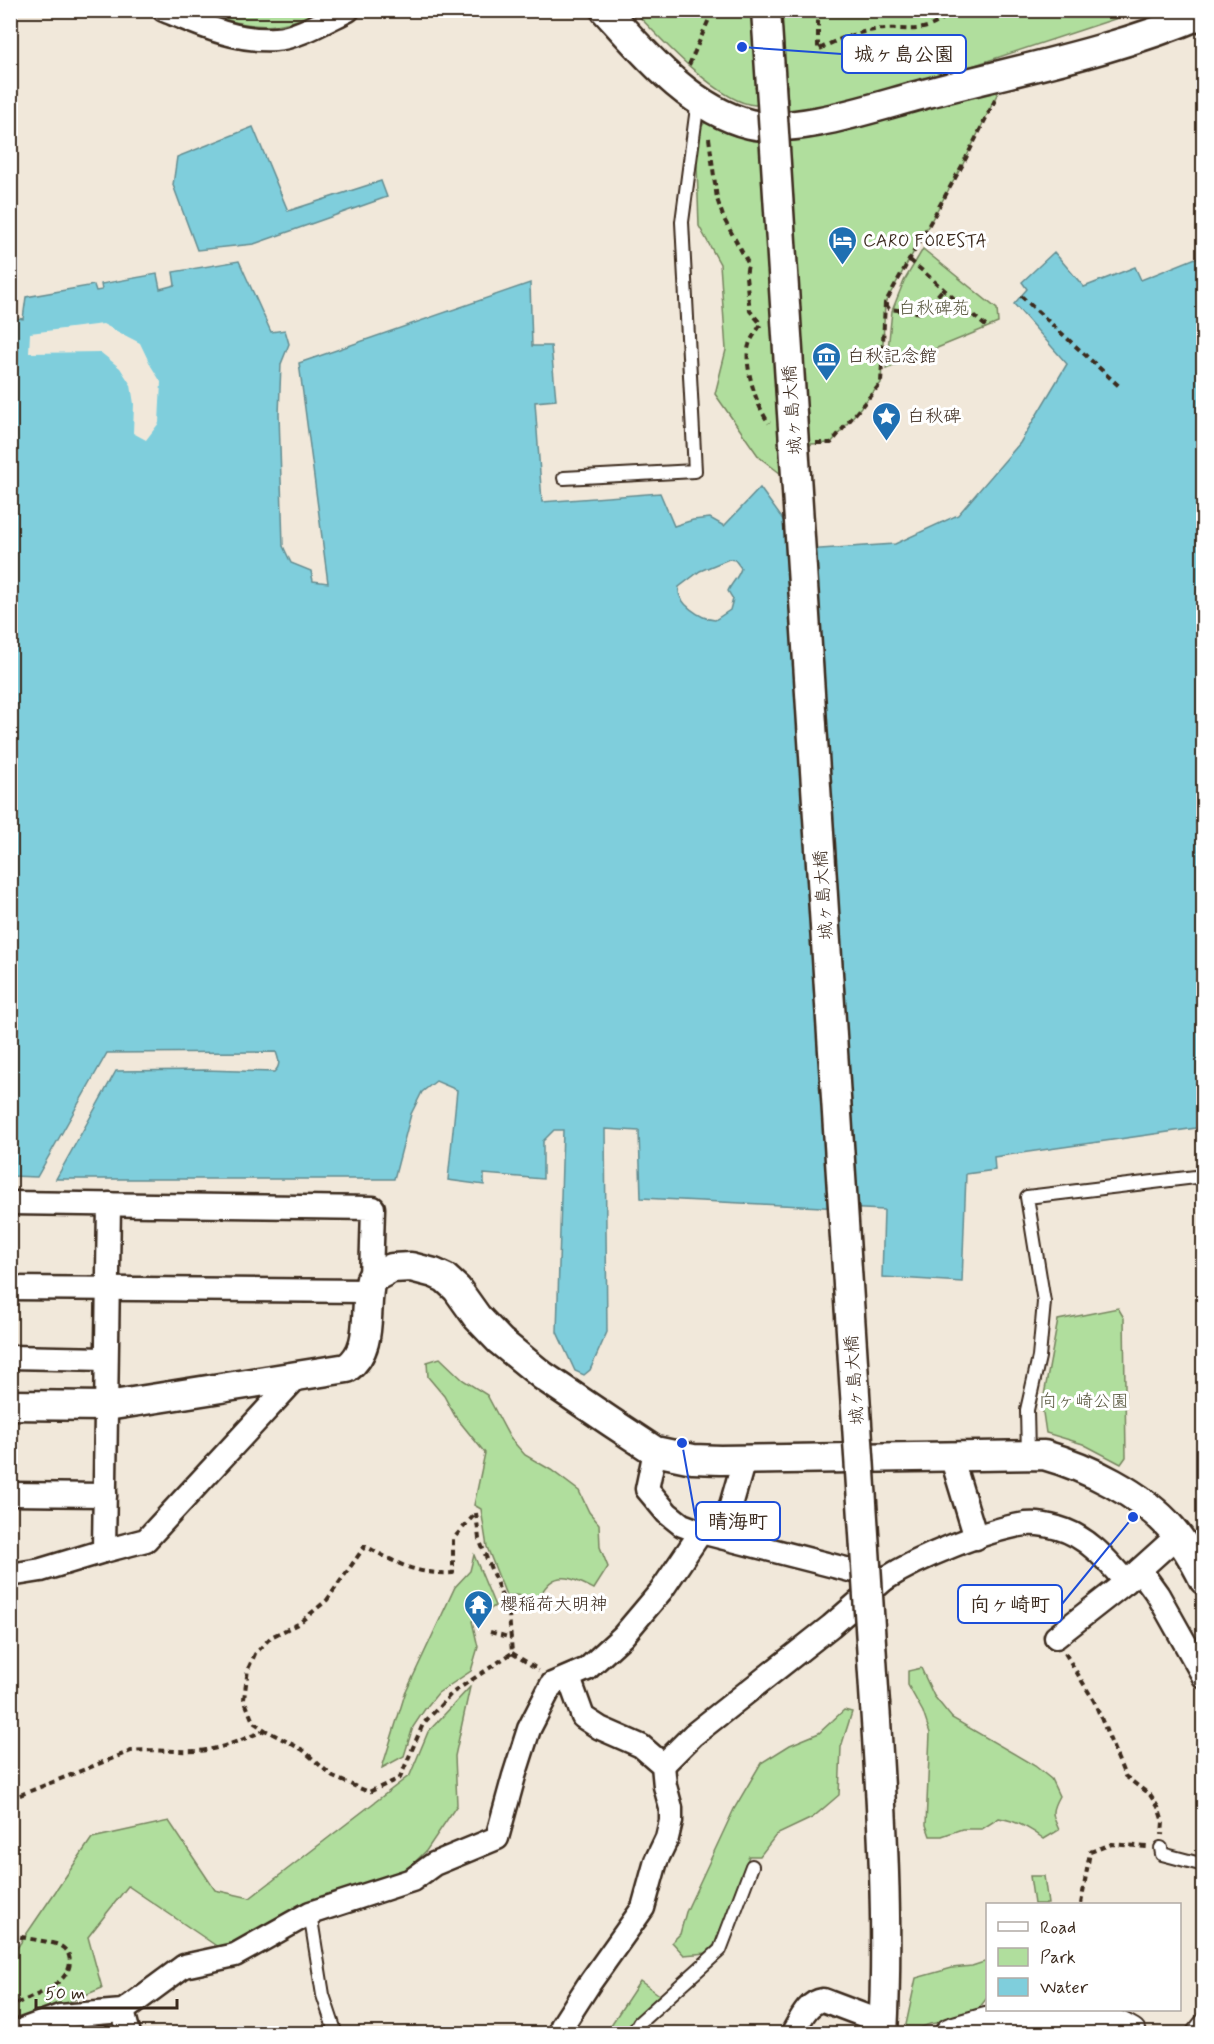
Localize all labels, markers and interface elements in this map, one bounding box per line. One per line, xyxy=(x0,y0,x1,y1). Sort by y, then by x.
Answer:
callout: 城ヶ島公園 xyxy=(842,35,966,73)
text: 城ヶ島公園 xyxy=(854,42,954,69)
hotel icon: CARO FORESTA xyxy=(826,224,858,266)
place label: CARO FORESTA xyxy=(863,229,987,253)
park label: 白秋碑苑 xyxy=(898,297,970,321)
museum icon: 白秋記念館 xyxy=(810,340,842,382)
place label: 白秋記念館 xyxy=(847,345,937,369)
street label: 城ヶ島大橋 xyxy=(778,364,808,456)
place icon: 白秋碑 xyxy=(870,400,902,442)
place label: 白秋碑 xyxy=(907,405,961,429)
street label: 城ヶ島大橋 xyxy=(809,849,839,941)
street label: 城ヶ島大橋 xyxy=(840,1334,870,1426)
park label: 向ヶ崎公園 xyxy=(1039,1390,1129,1414)
callout: 晴海町 xyxy=(696,1502,780,1540)
text: 晴海町 xyxy=(708,1509,768,1536)
callout: 向ヶ崎町 xyxy=(958,1585,1062,1623)
temple icon: 櫻稲荷大明神 xyxy=(463,1588,495,1630)
text: 向ヶ崎町 xyxy=(970,1592,1050,1619)
place label: 櫻稲荷大明神 xyxy=(500,1593,608,1617)
legend xyxy=(986,1903,1181,2011)
text: Road xyxy=(1040,1916,1076,1940)
text: Park xyxy=(1040,1946,1076,1970)
scale bar xyxy=(36,1972,177,2010)
text: Water xyxy=(1040,1976,1089,2000)
text: 50 m xyxy=(45,1982,85,2006)

